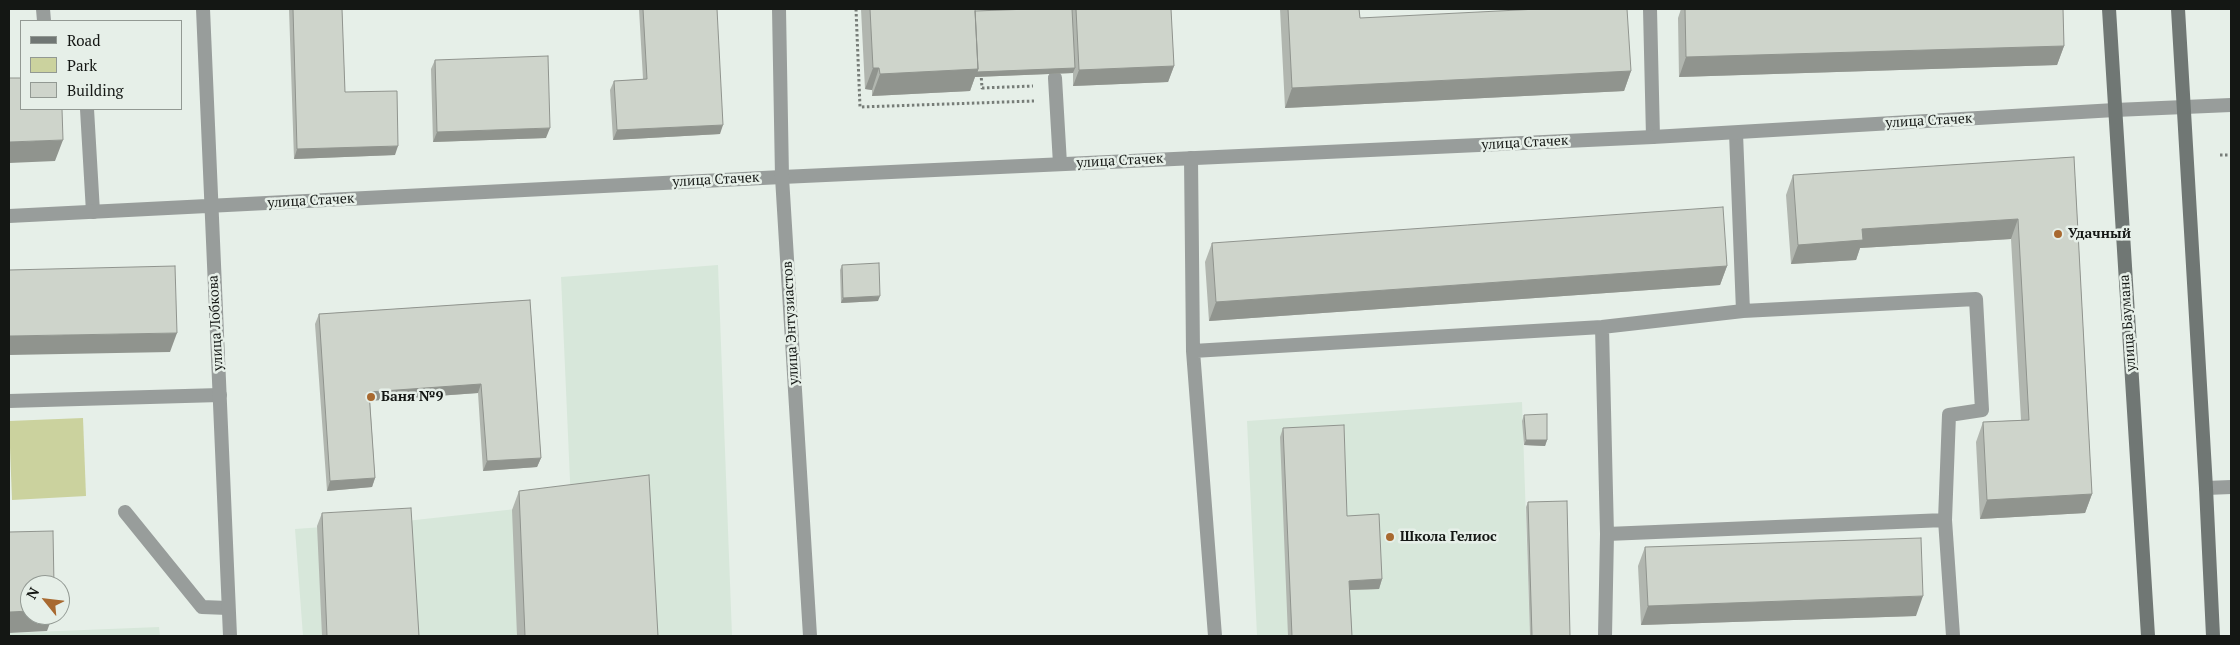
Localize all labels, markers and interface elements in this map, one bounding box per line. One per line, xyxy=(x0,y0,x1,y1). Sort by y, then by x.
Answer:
legend xyxy=(20,20,182,110)
text: Road xyxy=(67,30,100,50)
text: Park xyxy=(67,55,97,75)
text: Building xyxy=(67,80,124,100)
street label: улица Стачек xyxy=(1885,110,1973,132)
street label: улица Стачек xyxy=(1481,132,1569,154)
street label: улица Стачек xyxy=(1076,150,1164,172)
street label: улица Стачек xyxy=(672,169,760,191)
street label: улица Стачек xyxy=(267,190,355,212)
place label: Удачный xyxy=(2068,226,2131,242)
marker: Удачный xyxy=(2052,228,2064,240)
street label: улица Энтузиастов xyxy=(779,261,803,385)
street label: улица Баумана xyxy=(2116,274,2140,372)
street label: улица Лобкова xyxy=(205,275,227,371)
place label: Баня №9 xyxy=(381,389,443,405)
marker: Баня №9 xyxy=(365,391,377,403)
place label: Школа Гелиос xyxy=(1400,529,1497,545)
marker: Школа Гелиос xyxy=(1384,531,1396,543)
north arrow xyxy=(20,575,70,625)
text: N xyxy=(21,584,43,602)

